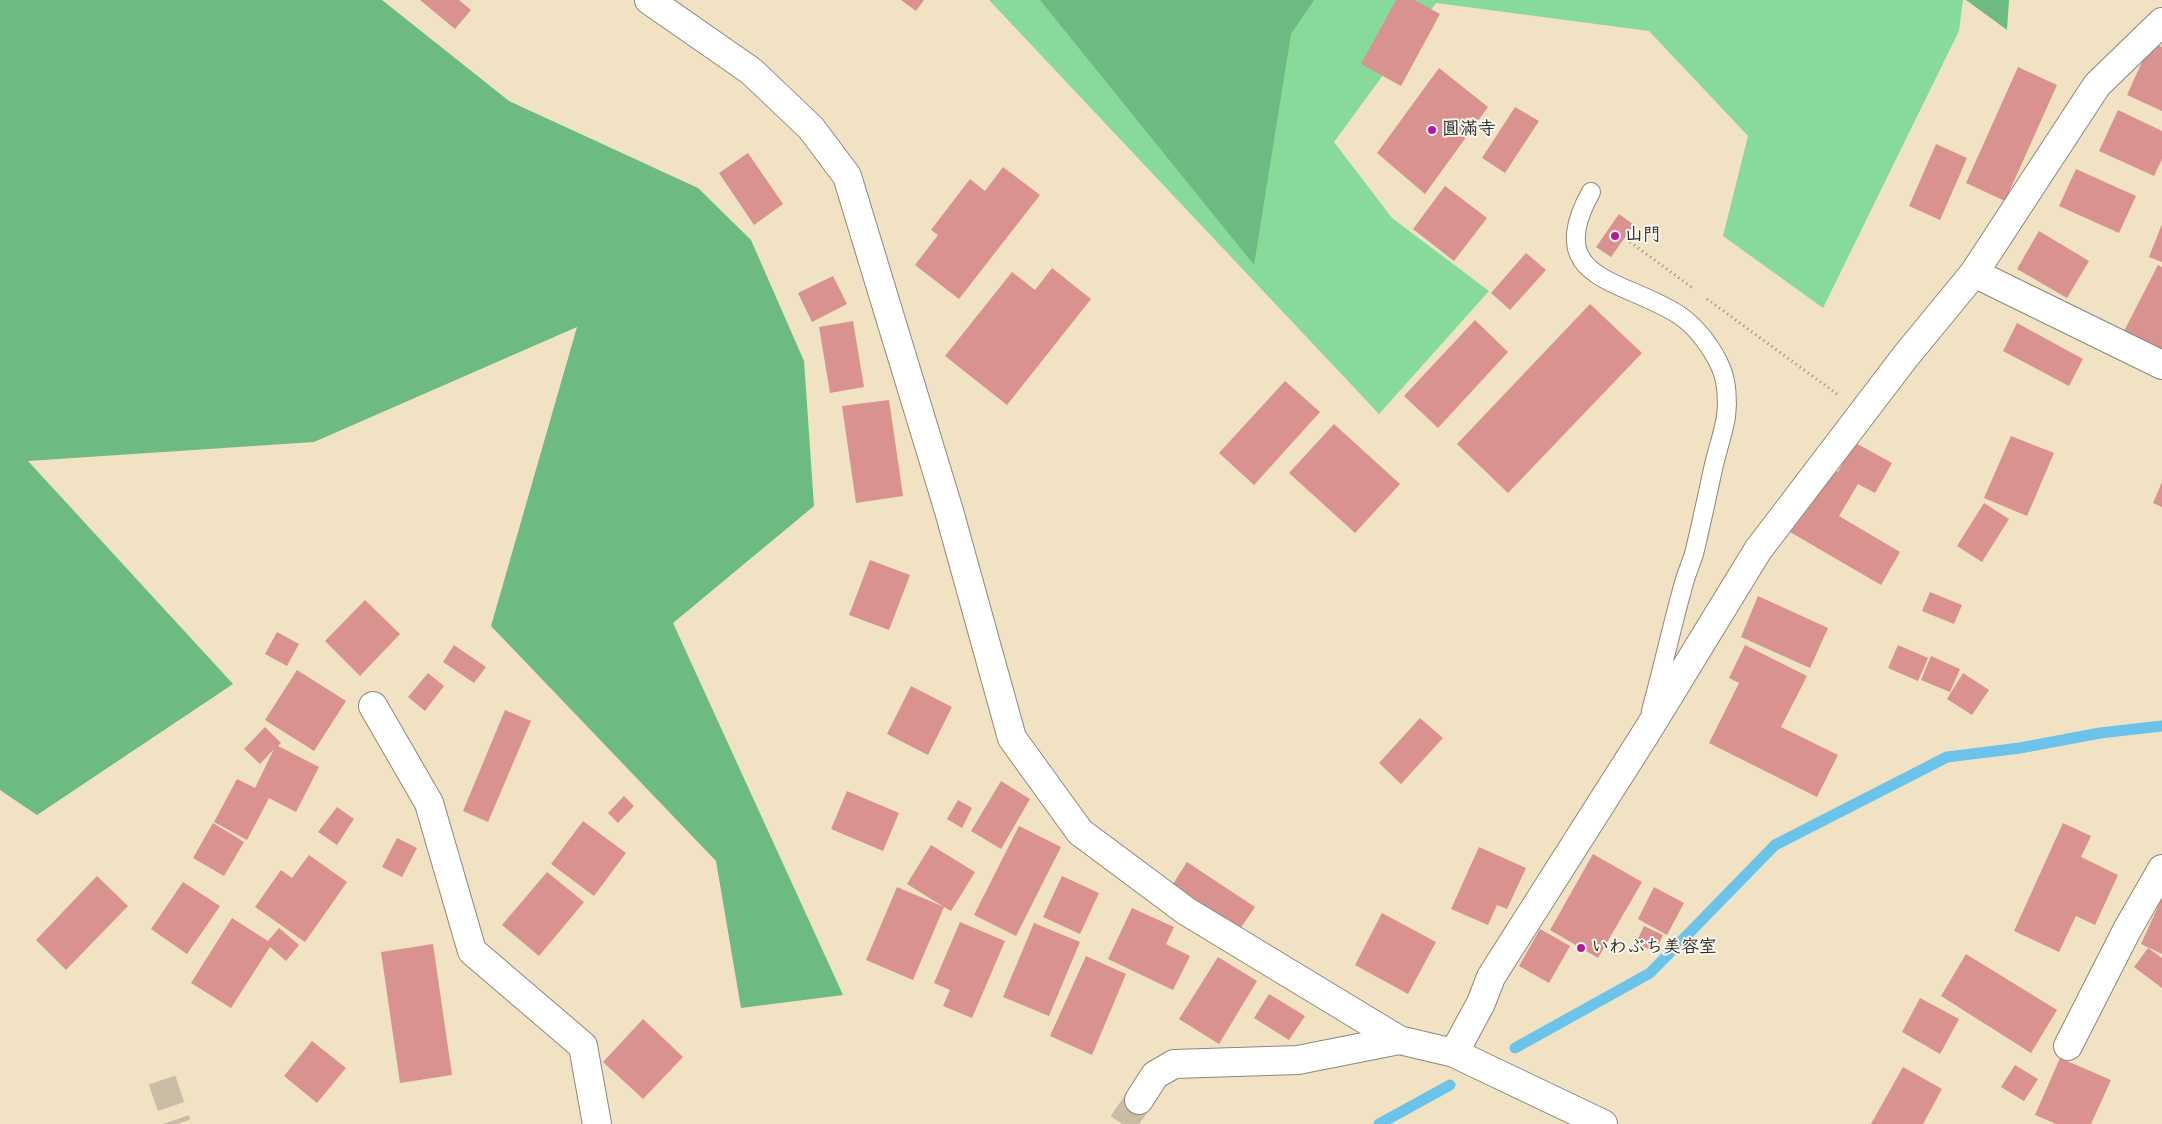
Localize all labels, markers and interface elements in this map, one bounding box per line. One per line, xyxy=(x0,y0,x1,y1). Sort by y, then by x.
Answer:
place label: 圓滿寺 xyxy=(1442,119,1496,141)
marker: 圓滿寺 xyxy=(1426,124,1438,136)
place label: 山門 xyxy=(1625,225,1661,247)
marker: 山門 xyxy=(1609,230,1621,242)
place label: いわぶち美容室 xyxy=(1591,937,1717,959)
marker: いわぶち美容室 xyxy=(1575,942,1587,954)

